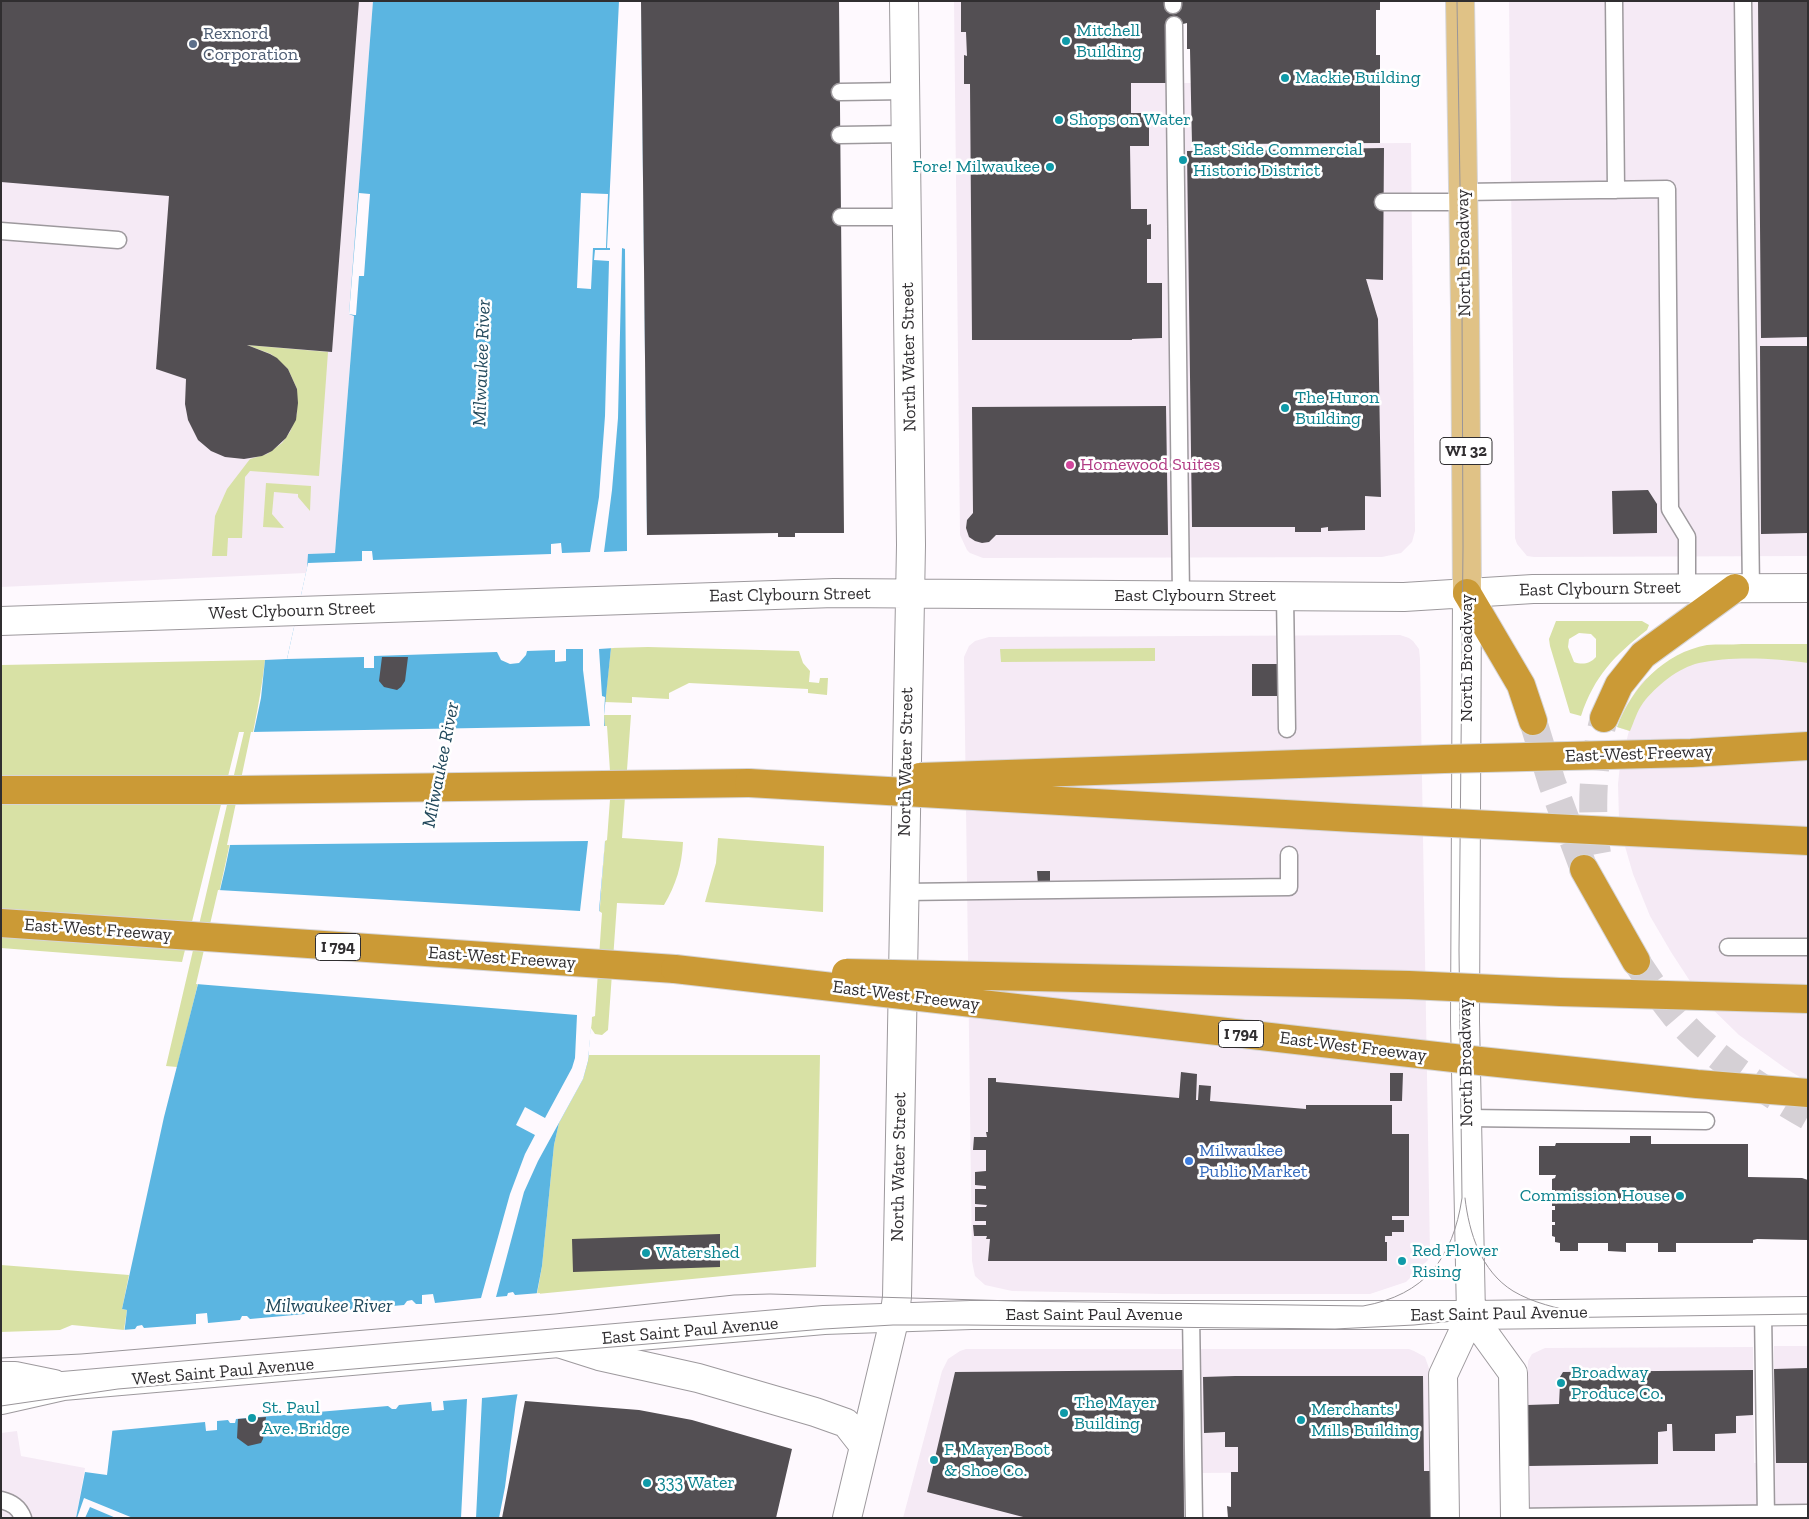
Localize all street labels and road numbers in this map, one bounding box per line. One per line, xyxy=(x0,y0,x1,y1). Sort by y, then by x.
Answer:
street label: North Broadway xyxy=(1452,189,1476,317)
street label: North Water Street xyxy=(897,282,921,432)
road number: WI 32 xyxy=(1440,438,1492,464)
street label: East Clybourn Street xyxy=(1519,577,1681,601)
street label: East Clybourn Street xyxy=(709,583,871,607)
street label: East Clybourn Street xyxy=(1114,585,1276,607)
street label: North Broadway xyxy=(1456,594,1478,722)
street label: West Clybourn Street xyxy=(208,597,376,625)
street label: North Water Street xyxy=(894,687,918,837)
street label: East-West Freeway xyxy=(1565,741,1713,767)
street label: East-West Freeway xyxy=(23,914,173,946)
road number: I 794 xyxy=(316,934,360,960)
street label: East-West Freeway xyxy=(427,942,577,974)
street label: East-West Freeway xyxy=(831,976,981,1016)
street label: North Broadway xyxy=(1454,999,1478,1127)
road number: I 794 xyxy=(1218,1021,1264,1048)
street label: East-West Freeway xyxy=(1278,1027,1428,1067)
street label: North Water Street xyxy=(887,1092,911,1242)
street label: East Saint Paul Avenue xyxy=(1410,1302,1588,1326)
street label: East Saint Paul Avenue xyxy=(1005,1304,1183,1326)
street label: East Saint Paul Avenue xyxy=(601,1313,779,1349)
street label: West Saint Paul Avenue xyxy=(131,1353,315,1391)

